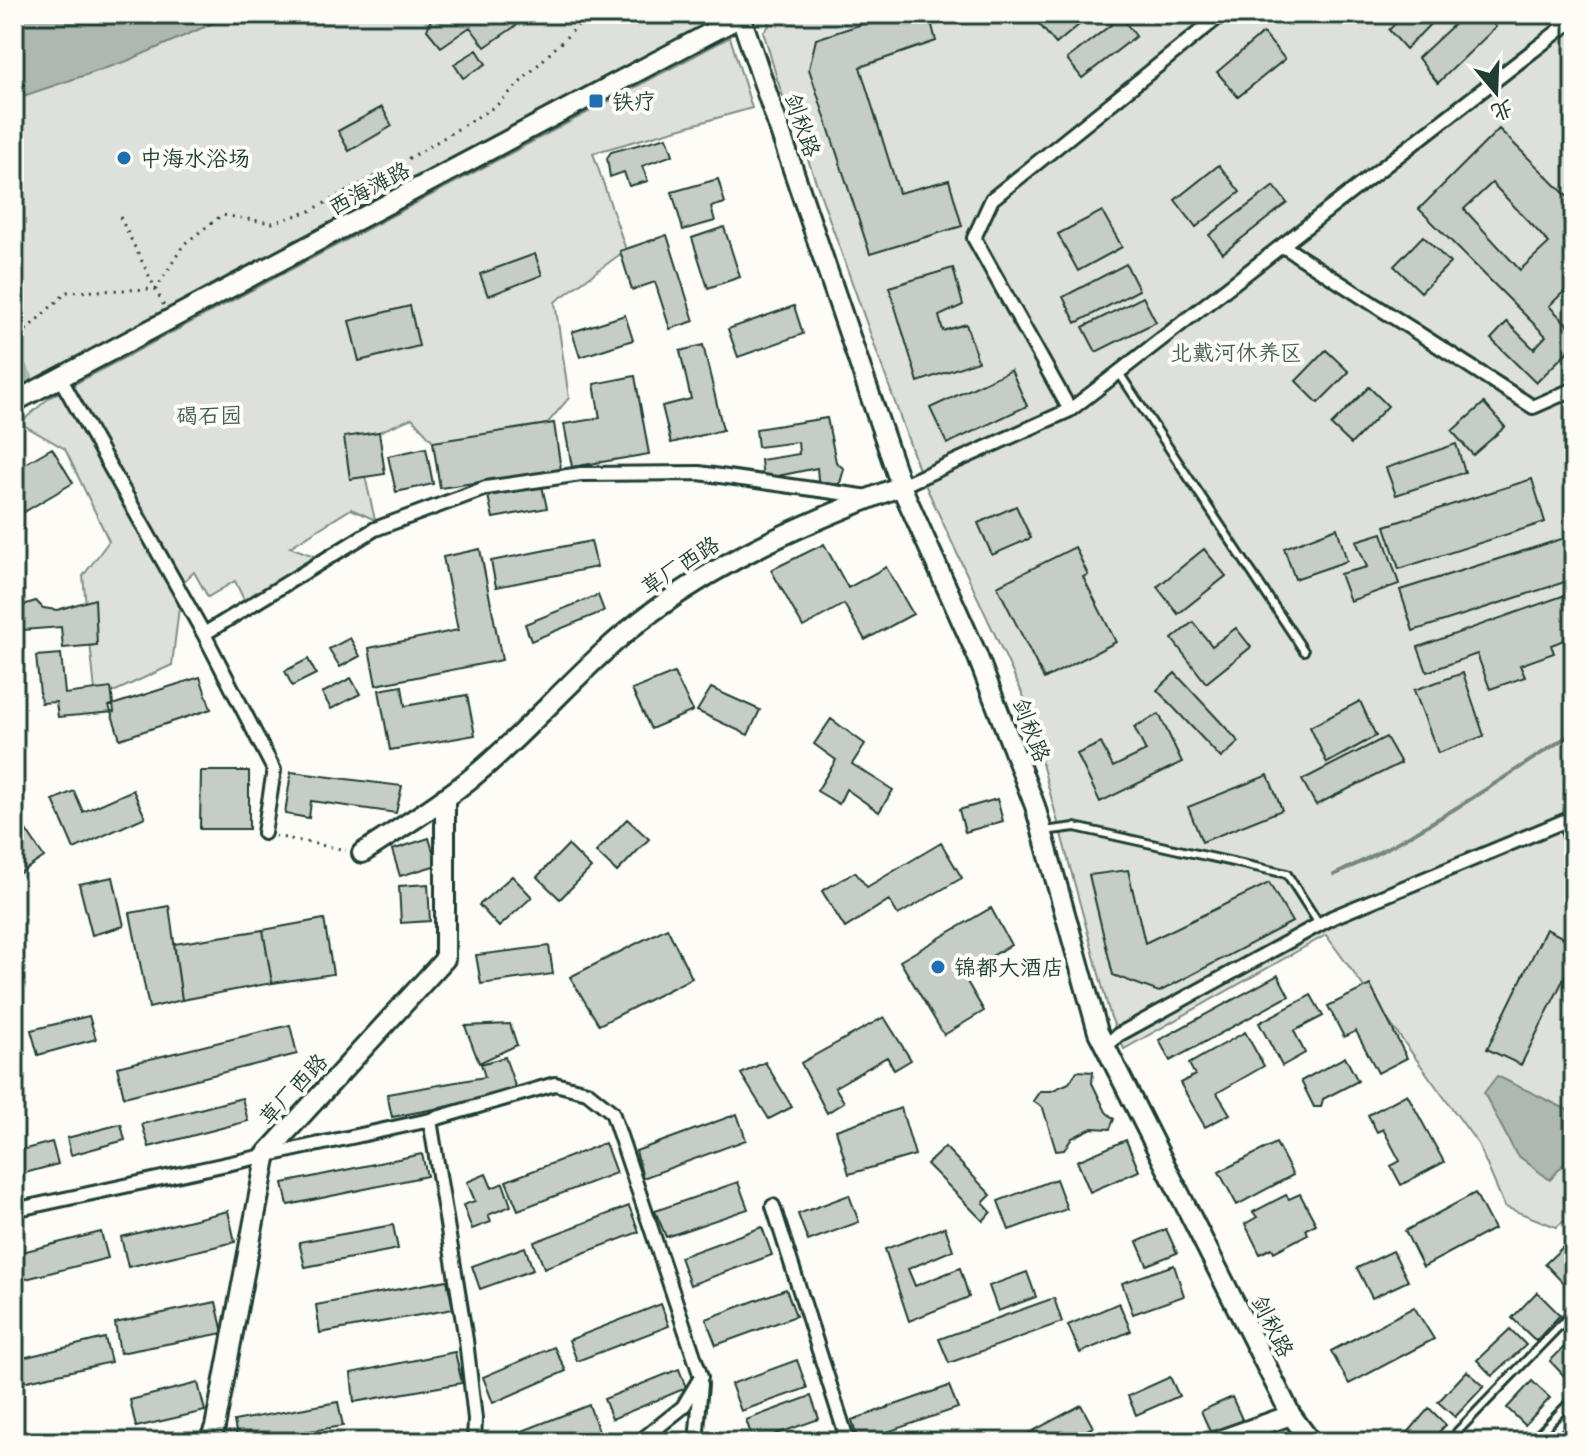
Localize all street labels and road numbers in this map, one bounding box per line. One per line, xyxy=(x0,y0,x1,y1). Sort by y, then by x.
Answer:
street label: 剑秋路 xyxy=(778,89,828,161)
street label: 西海滩路 xyxy=(323,154,415,222)
street label: 草厂西路 xyxy=(635,528,725,602)
street label: 剑秋路 xyxy=(1006,694,1058,766)
street label: 草厂西路 xyxy=(252,1047,334,1131)
street label: 剑秋路 xyxy=(1245,1290,1301,1362)

